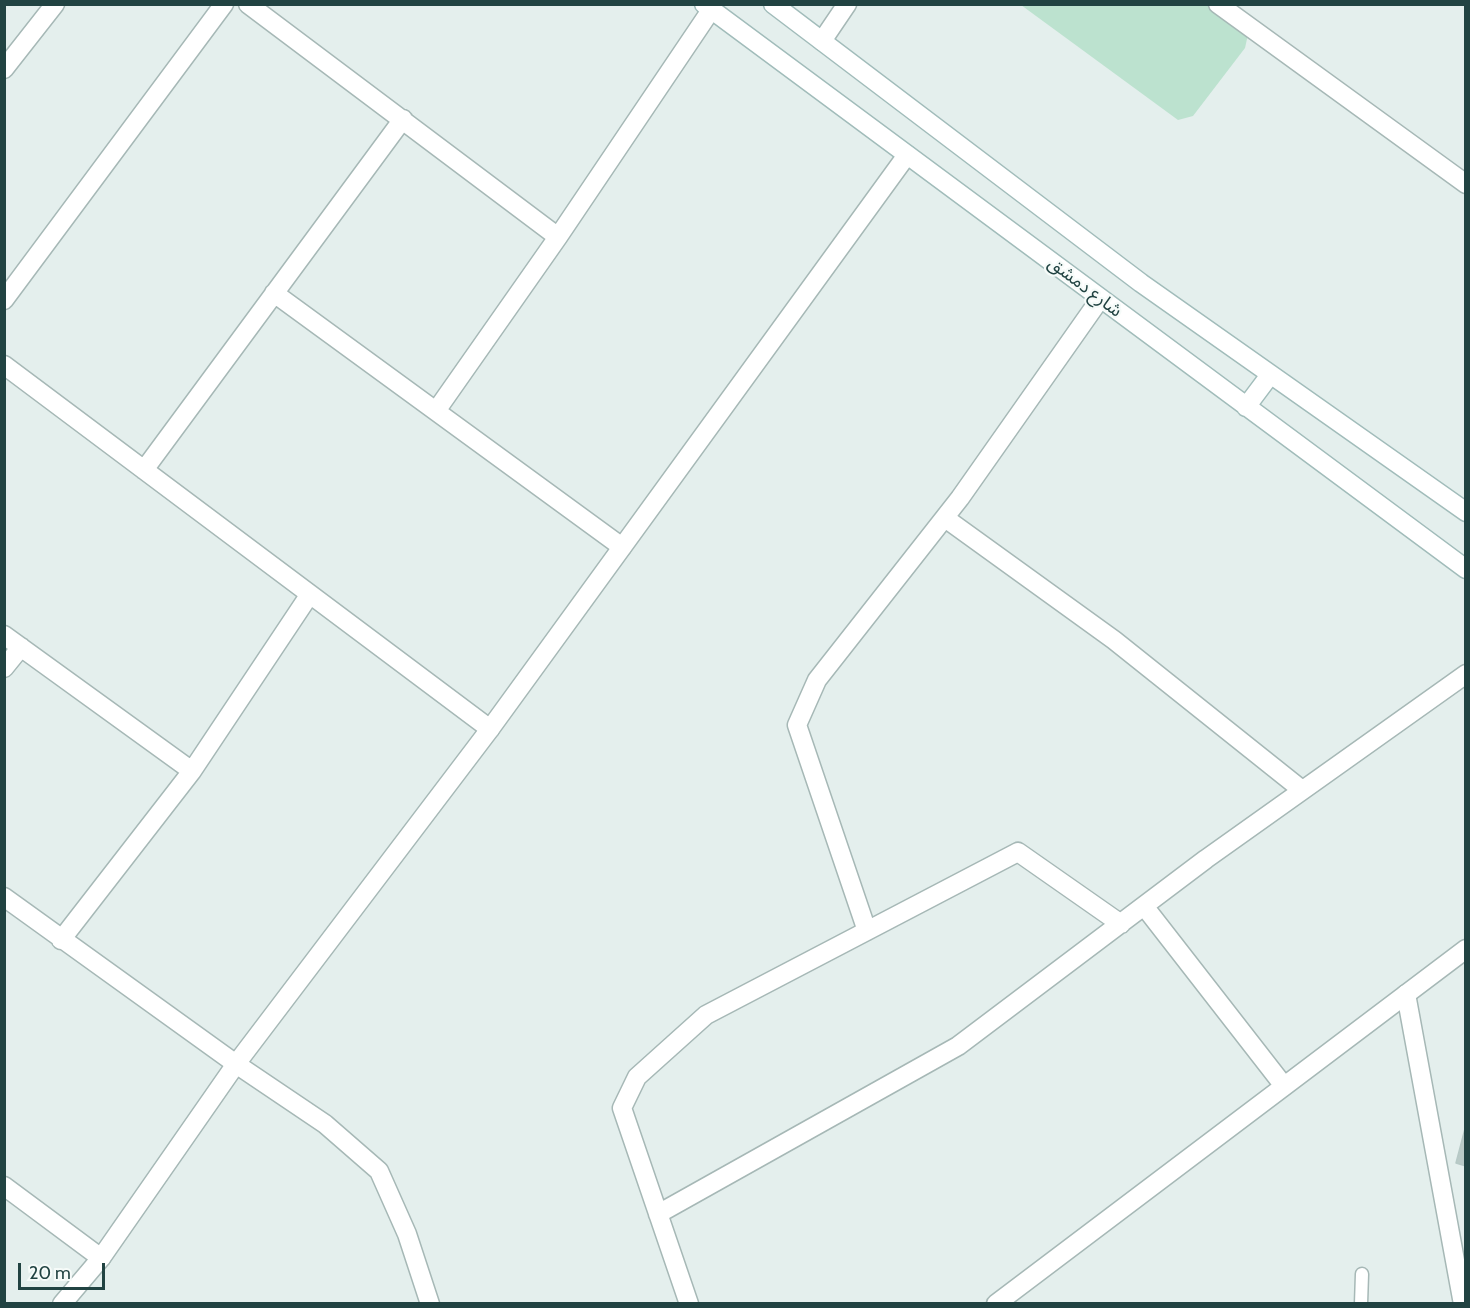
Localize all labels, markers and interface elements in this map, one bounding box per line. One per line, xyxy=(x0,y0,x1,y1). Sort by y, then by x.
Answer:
street label: شارع دمشق xyxy=(1044,252,1126,322)
scale bar xyxy=(21,1251,108,1289)
text: 20 m xyxy=(29,1262,71,1284)

